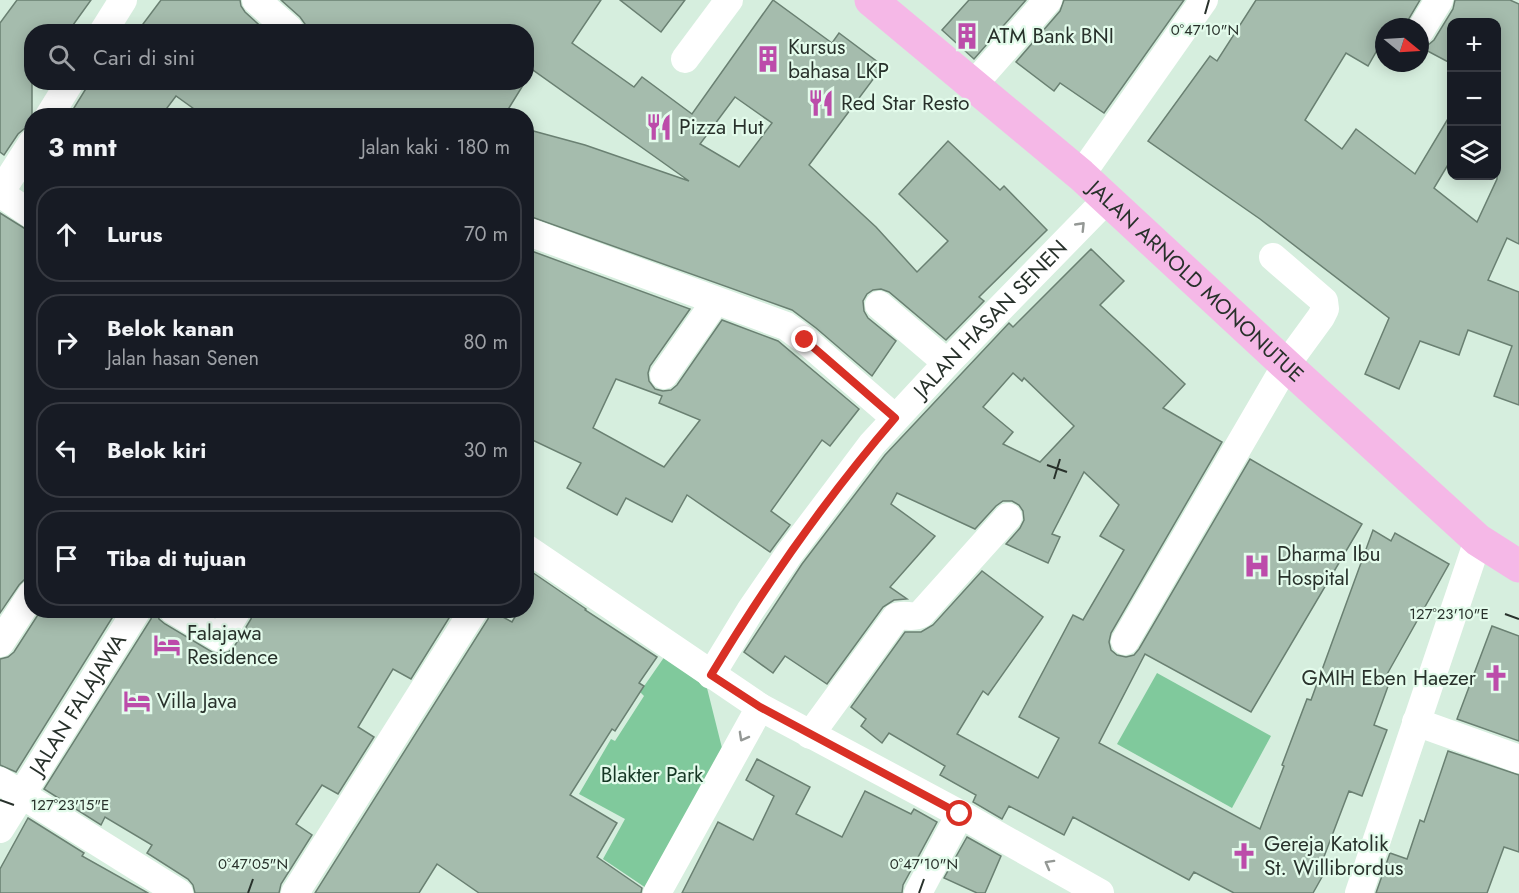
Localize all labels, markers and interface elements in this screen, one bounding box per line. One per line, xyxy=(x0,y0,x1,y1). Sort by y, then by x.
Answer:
north arrow xyxy=(1375,18,1429,72)
map controls xyxy=(1447,18,1501,180)
button: + xyxy=(1447,18,1501,72)
text: 0°47'10"N xyxy=(1171,19,1239,41)
building icon: ATM Bank BNI xyxy=(952,21,982,51)
place label: ATM Bank BNI xyxy=(987,21,1114,51)
search box xyxy=(24,24,534,90)
place label: Kursus bahasa LKP xyxy=(788,32,889,86)
icon: search xyxy=(45,41,78,74)
text: Cari di sini xyxy=(93,41,195,73)
building icon: Kursus bahasa LKP xyxy=(753,44,783,74)
button: − xyxy=(1447,72,1501,126)
restaurant icon: Red Star Resto xyxy=(806,88,836,118)
place label: Red Star Resto xyxy=(841,88,970,118)
restaurant icon: Pizza Hut xyxy=(644,112,674,142)
place label: Pizza Hut xyxy=(679,112,763,142)
button: layers xyxy=(1447,126,1501,180)
text: 3 mnt xyxy=(48,128,116,166)
text: Jalan kaki · 180 m xyxy=(361,133,510,162)
street label: JALAN ARNOLD MONONUTUE xyxy=(1079,172,1310,389)
icon: ahead xyxy=(50,218,83,251)
text: Lurus xyxy=(107,218,163,250)
text: 70 m xyxy=(464,220,508,249)
one-way arrow xyxy=(1073,222,1084,233)
street label: JALAN HASAN SENEN xyxy=(905,233,1074,407)
text: Belok kanan xyxy=(107,312,234,344)
icon: right xyxy=(50,326,83,359)
route end xyxy=(791,326,817,352)
text: 80 m xyxy=(463,328,508,357)
text: Jalan hasan Senen xyxy=(107,344,259,373)
icon: left xyxy=(50,434,83,467)
text: Belok kiri xyxy=(107,434,206,466)
text: 30 m xyxy=(463,436,508,465)
place label: Dharma Ibu Hospital xyxy=(1277,539,1381,593)
icon: arrive xyxy=(50,542,83,575)
text: Tiba di tujuan xyxy=(107,542,246,574)
hospital icon: Dharma Ibu Hospital xyxy=(1242,551,1272,581)
text: 127°23'10"E xyxy=(1409,603,1489,625)
place label: Falajawa Residence xyxy=(187,618,278,672)
street label: JALAN FALAJAWA xyxy=(21,628,134,783)
hotel icon: Falajawa Residence xyxy=(152,630,182,660)
place label: GMIH Eben Haezer xyxy=(1302,663,1477,693)
church icon: GMIH Eben Haezer xyxy=(1481,663,1511,693)
hotel icon: Villa Java xyxy=(122,686,152,716)
place label: Villa Java xyxy=(157,686,237,716)
one-way arrow xyxy=(739,731,750,741)
park label: Blakter Park xyxy=(601,760,704,790)
text: 127°23'15"E xyxy=(31,794,109,816)
route start xyxy=(946,800,972,826)
place label: Gereja Katolik St. Willibrordus xyxy=(1264,829,1404,883)
church icon: Gereja Katolik St. Willibrordus xyxy=(1229,841,1259,871)
text: 0°47'05"N xyxy=(218,853,288,875)
text: 0°47'10"N xyxy=(890,853,958,875)
one-way arrow xyxy=(1045,860,1055,872)

